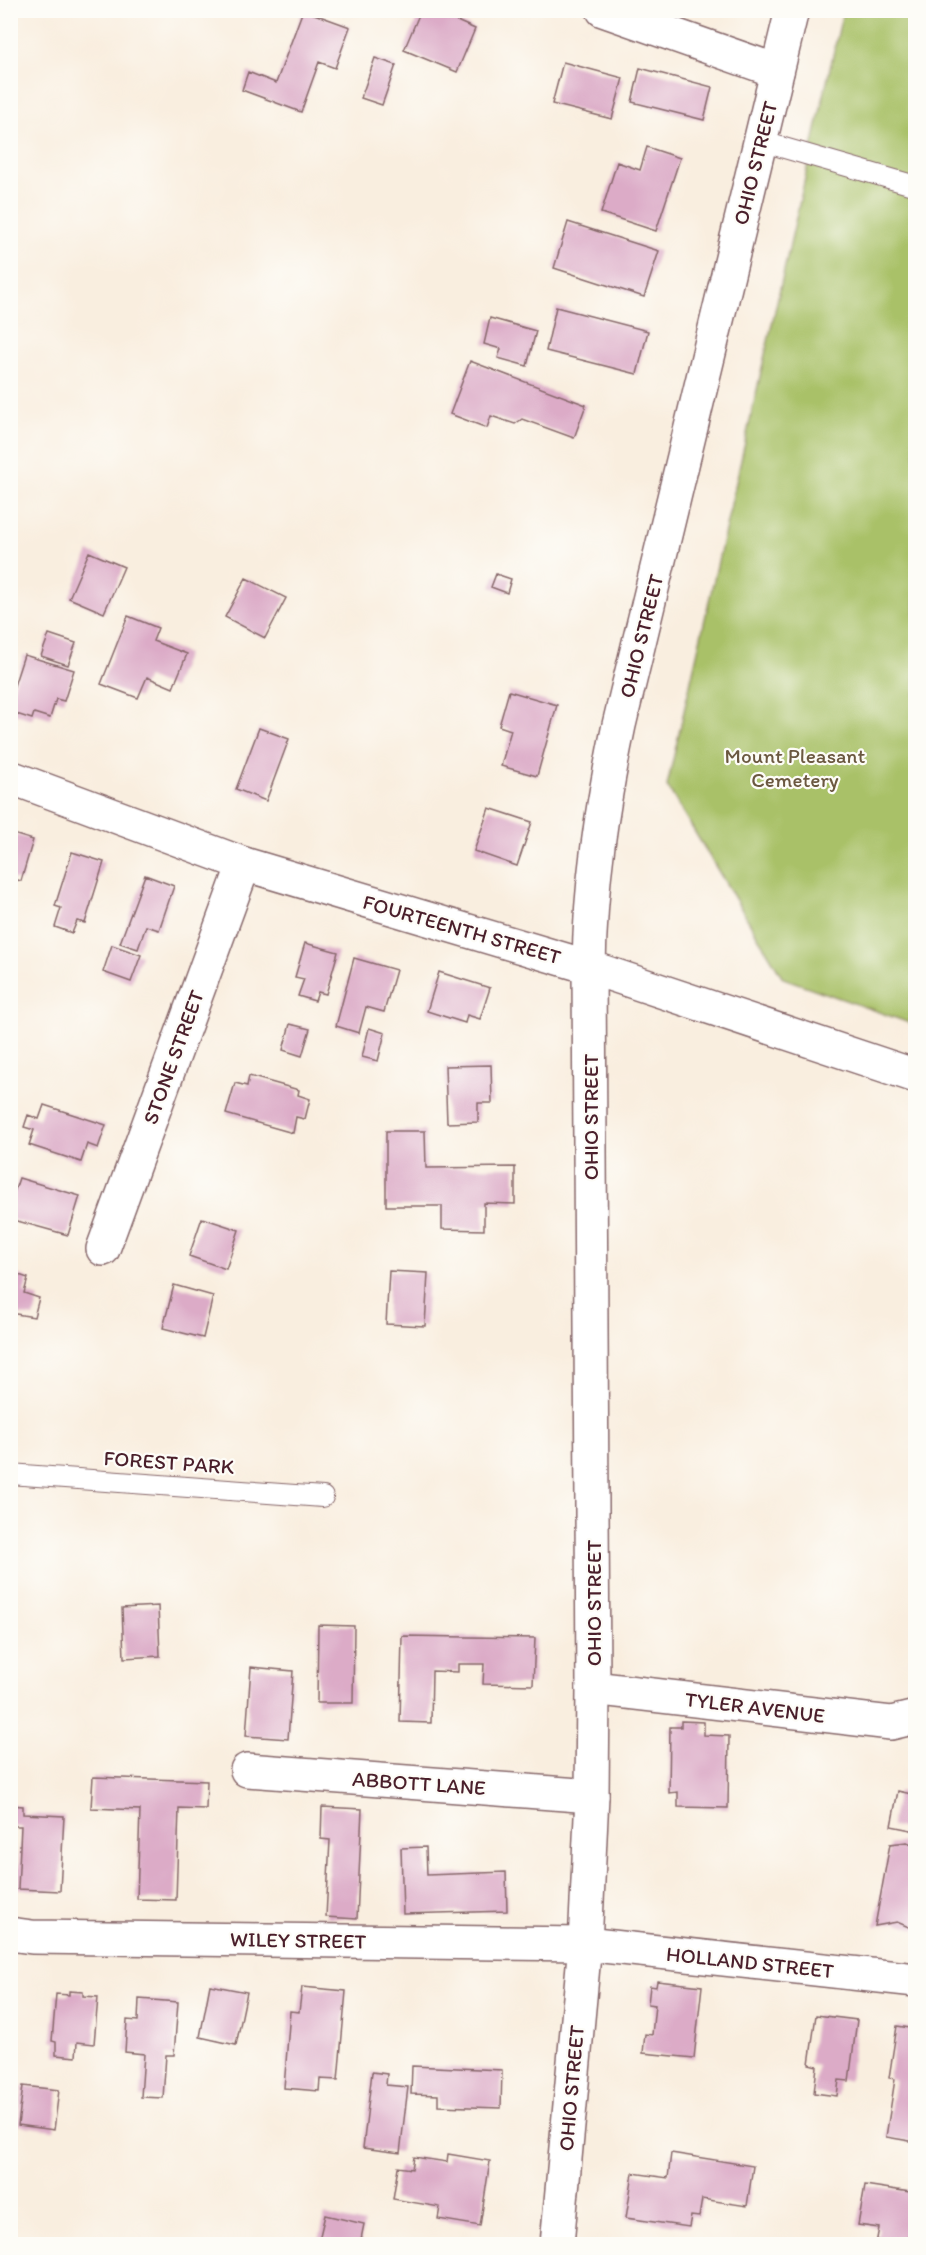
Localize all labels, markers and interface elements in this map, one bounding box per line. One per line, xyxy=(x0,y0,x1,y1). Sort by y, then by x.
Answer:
street label: OHIO STREET xyxy=(728,98,782,227)
street label: OHIO STREET xyxy=(614,571,668,700)
park label: Mount Pleasant Cemetery xyxy=(725,743,866,792)
street label: FOURTEENTH STREET xyxy=(360,889,564,969)
street label: STONE STREET xyxy=(137,986,209,1128)
street label: OHIO STREET xyxy=(578,1054,603,1180)
street label: FOREST PARK xyxy=(103,1445,236,1479)
street label: OHIO STREET xyxy=(581,1540,606,1666)
street label: TYLER AVENUE xyxy=(684,1686,827,1728)
street label: ABBOTT LANE xyxy=(352,1766,486,1800)
street label: WILEY STREET xyxy=(230,1926,367,1954)
street label: HOLLAND STREET xyxy=(665,1941,835,1983)
street label: OHIO STREET xyxy=(553,2024,589,2152)

